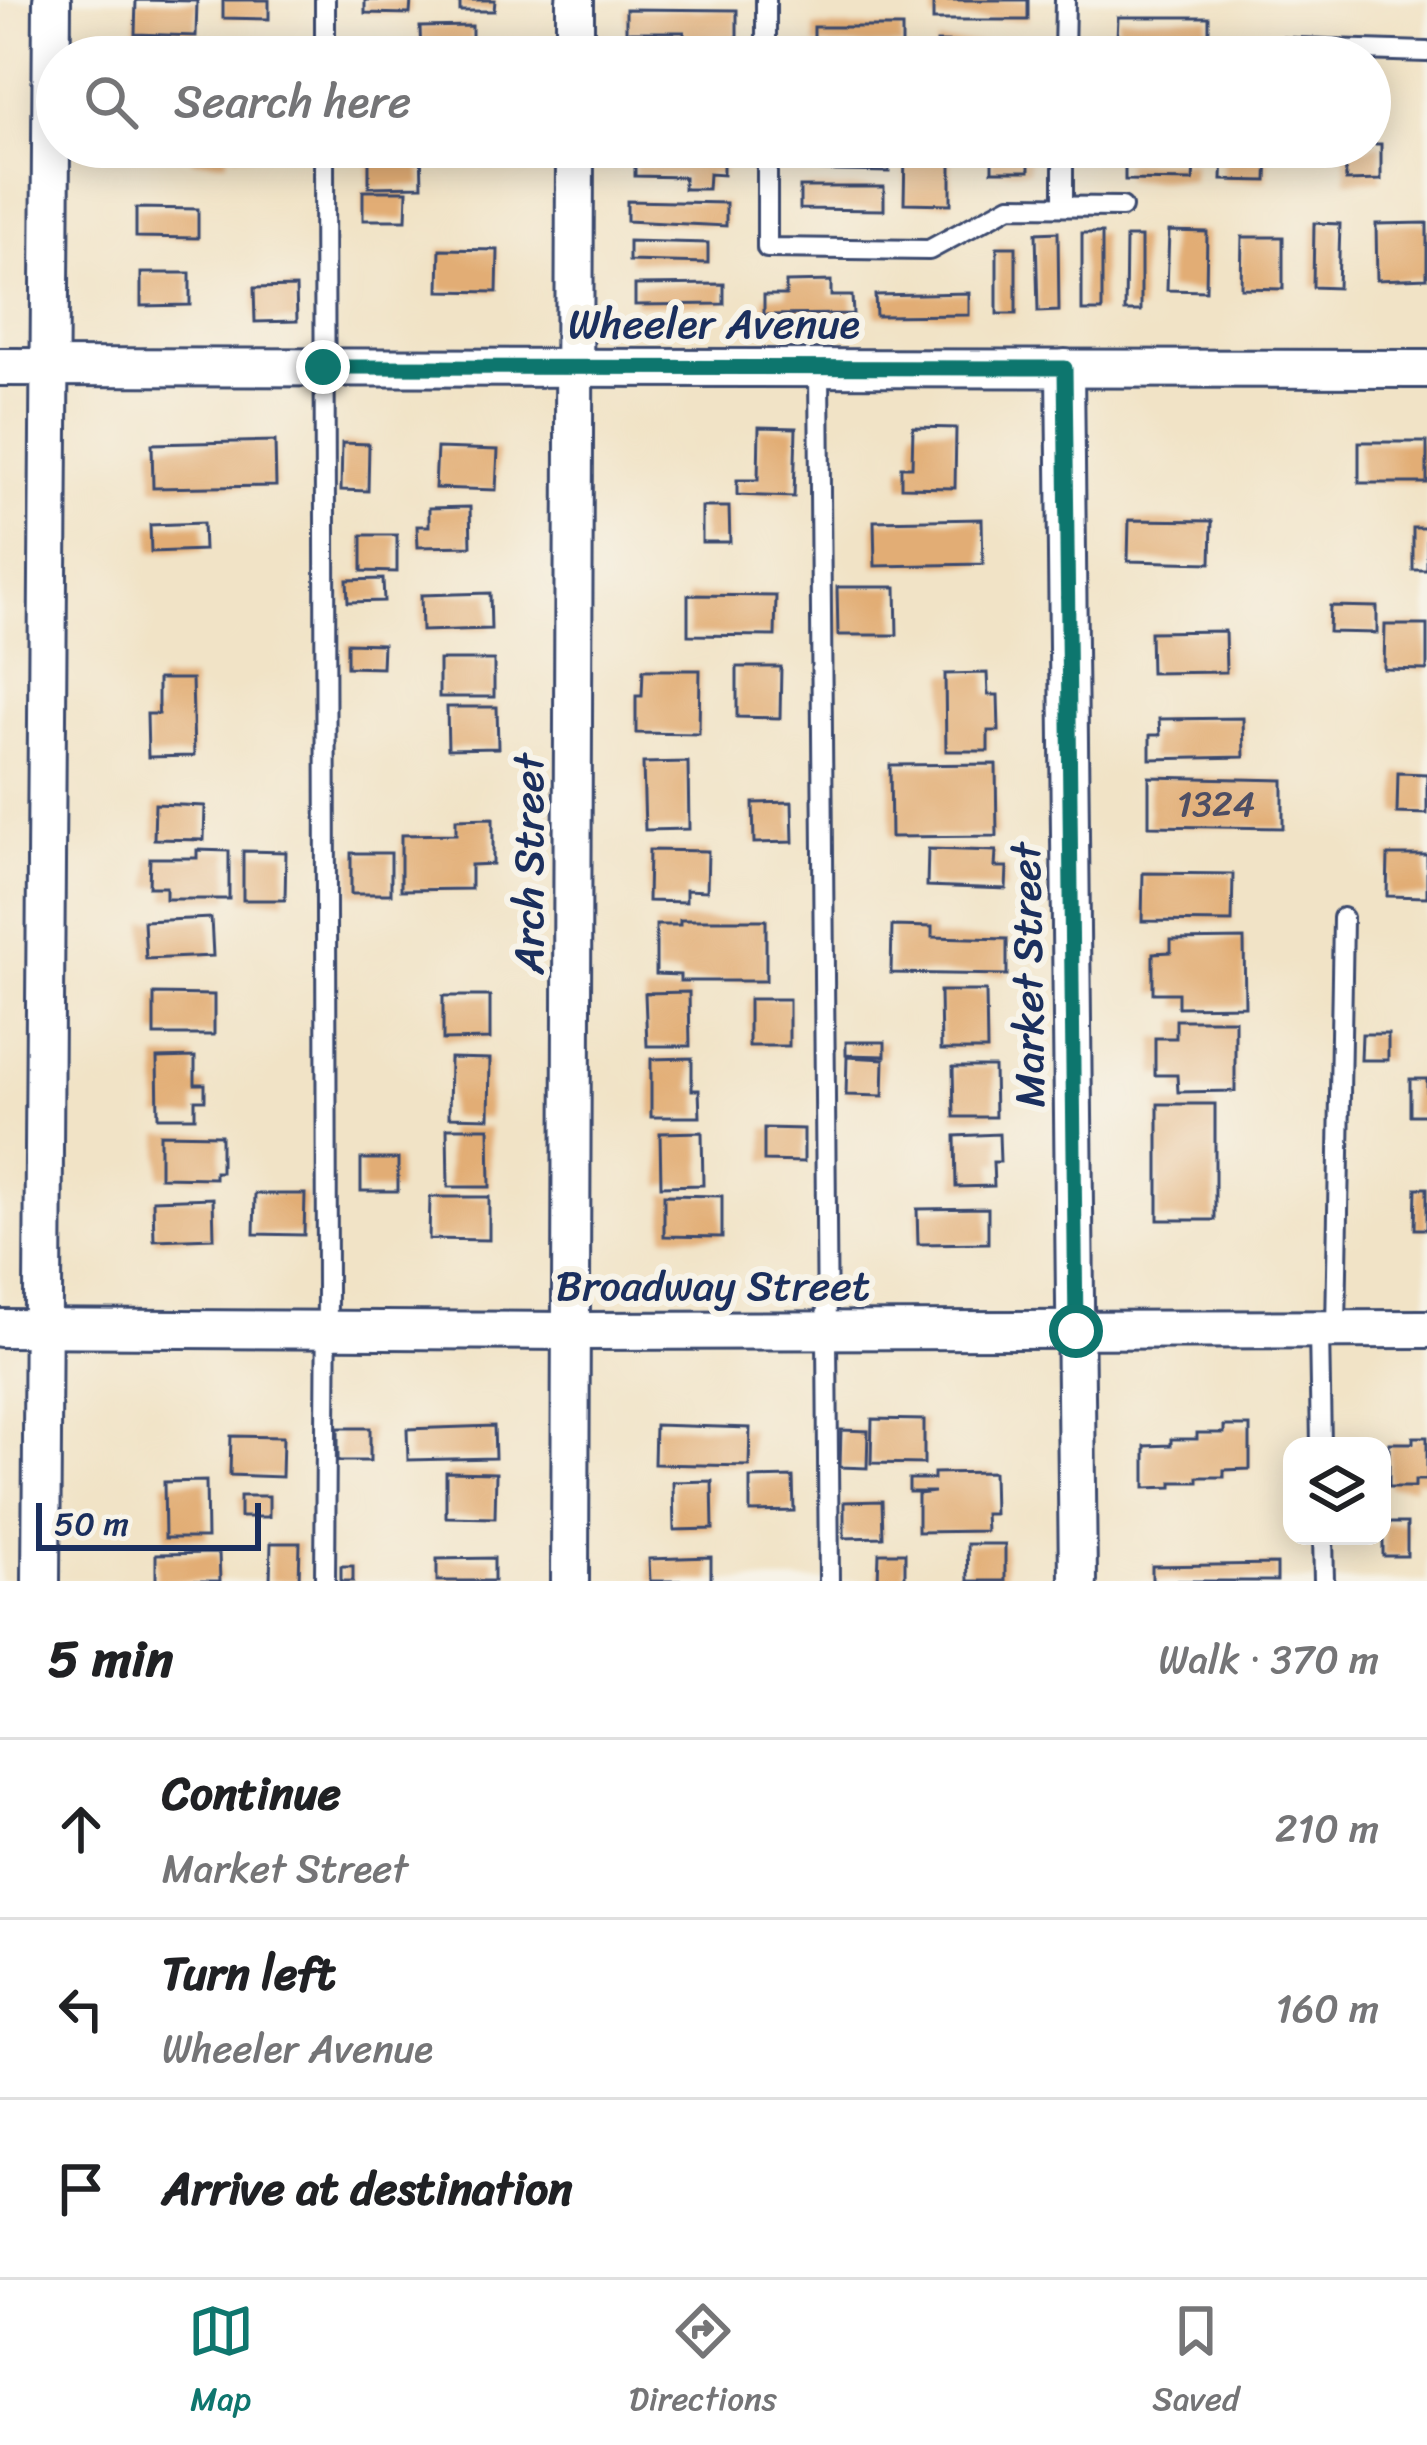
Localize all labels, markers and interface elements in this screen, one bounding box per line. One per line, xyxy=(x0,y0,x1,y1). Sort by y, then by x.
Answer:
search box xyxy=(36,36,1391,168)
text: Search here xyxy=(174,62,411,142)
icon: search xyxy=(78,69,144,135)
street label: Wheeler Avenue xyxy=(568,287,860,361)
route end xyxy=(296,340,350,394)
street label: Arch Street xyxy=(492,752,566,975)
house number: 1324 xyxy=(1177,772,1255,836)
street label: Market Street xyxy=(989,840,1067,1108)
street label: Broadway Street xyxy=(556,1249,870,1323)
route start xyxy=(1049,1304,1103,1358)
map controls xyxy=(1283,1437,1391,1545)
button: layers xyxy=(1283,1437,1391,1545)
text: 50 m xyxy=(54,1495,129,1553)
scale bar xyxy=(36,1497,261,1550)
text: 5 min xyxy=(48,1614,173,1704)
text: Walk · 370 m xyxy=(1158,1625,1379,1694)
text: Continue xyxy=(162,1754,341,1834)
text: 210 m xyxy=(1275,1794,1379,1863)
icon: ahead xyxy=(48,1796,114,1862)
text: Market Street xyxy=(162,1834,408,1903)
text: Turn left xyxy=(162,1934,335,2014)
text: 160 m xyxy=(1275,1974,1379,2043)
icon: left xyxy=(48,1976,114,2042)
text: Wheeler Avenue xyxy=(162,2014,433,2083)
text: Arrive at destination xyxy=(162,2149,572,2229)
icon: arrive xyxy=(48,2156,114,2222)
tab: Map xyxy=(188,2298,254,2428)
tab: Directions xyxy=(629,2298,777,2428)
tab: Saved xyxy=(1152,2298,1239,2428)

